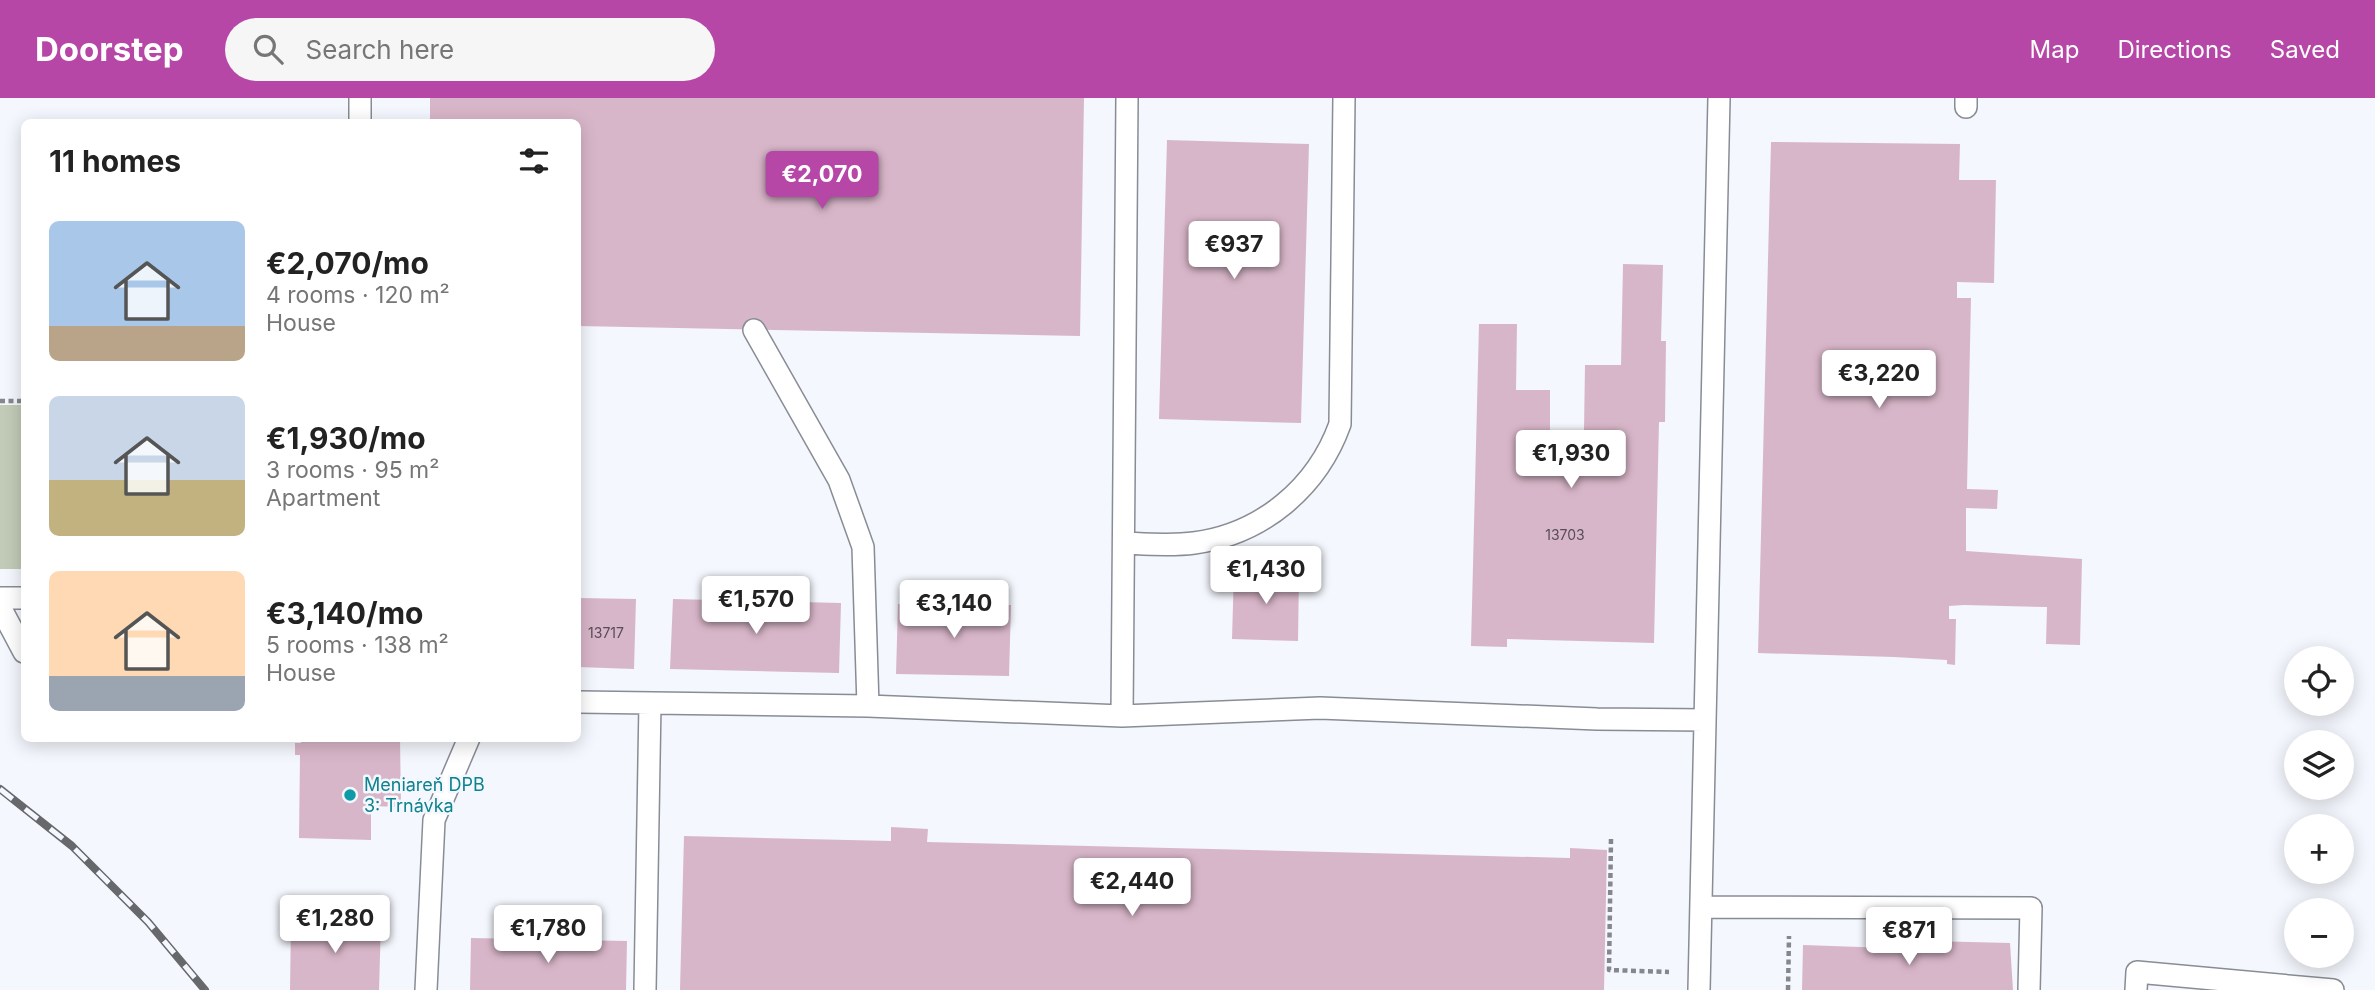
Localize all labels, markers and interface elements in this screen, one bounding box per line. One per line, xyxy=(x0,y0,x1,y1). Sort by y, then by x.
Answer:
search box xyxy=(225,18,715,81)
text: Doorstep xyxy=(35,29,183,69)
icon: search xyxy=(249,30,287,68)
text: Search here xyxy=(305,34,454,65)
text: Map xyxy=(2030,35,2079,64)
text: Directions xyxy=(2117,35,2232,64)
text: Saved xyxy=(2270,35,2340,64)
icon: filters xyxy=(515,142,553,180)
text: 11 homes xyxy=(49,143,181,179)
pin: €2,070 xyxy=(765,152,879,211)
text: €2,070 xyxy=(782,160,862,188)
pin: €937 xyxy=(1193,222,1275,281)
text: €937 xyxy=(1205,230,1263,258)
text: €2,070/mo xyxy=(266,245,429,281)
icon: home xyxy=(105,249,189,333)
text: 4 rooms · 120 m² xyxy=(266,281,450,309)
text: House xyxy=(266,309,336,337)
pin: €3,220 xyxy=(1822,350,1936,410)
text: €3,220 xyxy=(1838,359,1920,387)
text: €1,930/mo xyxy=(266,420,426,456)
icon: home xyxy=(105,424,189,508)
pin: €1,930 xyxy=(1514,430,1628,490)
text: €1,930 xyxy=(1532,439,1610,467)
text: 3 rooms · 95 m² xyxy=(266,456,439,484)
text: Apartment xyxy=(266,484,380,512)
house number: 13703 xyxy=(1545,526,1585,543)
pin: €1,430 xyxy=(1209,546,1323,606)
text: €1,430 xyxy=(1226,555,1306,583)
pin: €1,570 xyxy=(699,576,813,636)
pin: €3,140 xyxy=(897,580,1011,640)
text: €1,570 xyxy=(718,585,794,613)
text: €3,140 xyxy=(916,589,992,617)
text: €3,140/mo xyxy=(266,595,423,631)
icon: home xyxy=(105,599,189,683)
house number: 13717 xyxy=(588,624,624,641)
text: 5 rooms · 138 m² xyxy=(266,631,449,659)
map controls xyxy=(2284,646,2354,968)
button: locate xyxy=(2284,646,2354,716)
text: House xyxy=(266,659,336,687)
button: layers xyxy=(2284,730,2354,800)
place label: Meniareň DPB 3: Trnávka xyxy=(364,774,485,816)
marker: Meniareň DPB 3: Trnávka xyxy=(342,787,358,803)
button: + xyxy=(2284,814,2354,884)
pin: €2,440 xyxy=(1075,858,1189,918)
text: €2,440 xyxy=(1090,867,1174,895)
pin: €1,280 xyxy=(278,896,392,955)
button: − xyxy=(2284,898,2354,968)
text: €1,280 xyxy=(296,904,374,932)
pin: €1,780 xyxy=(491,906,605,965)
pin: €871 xyxy=(1868,908,1950,967)
text: €1,780 xyxy=(510,914,586,942)
text: €871 xyxy=(1882,916,1936,944)

